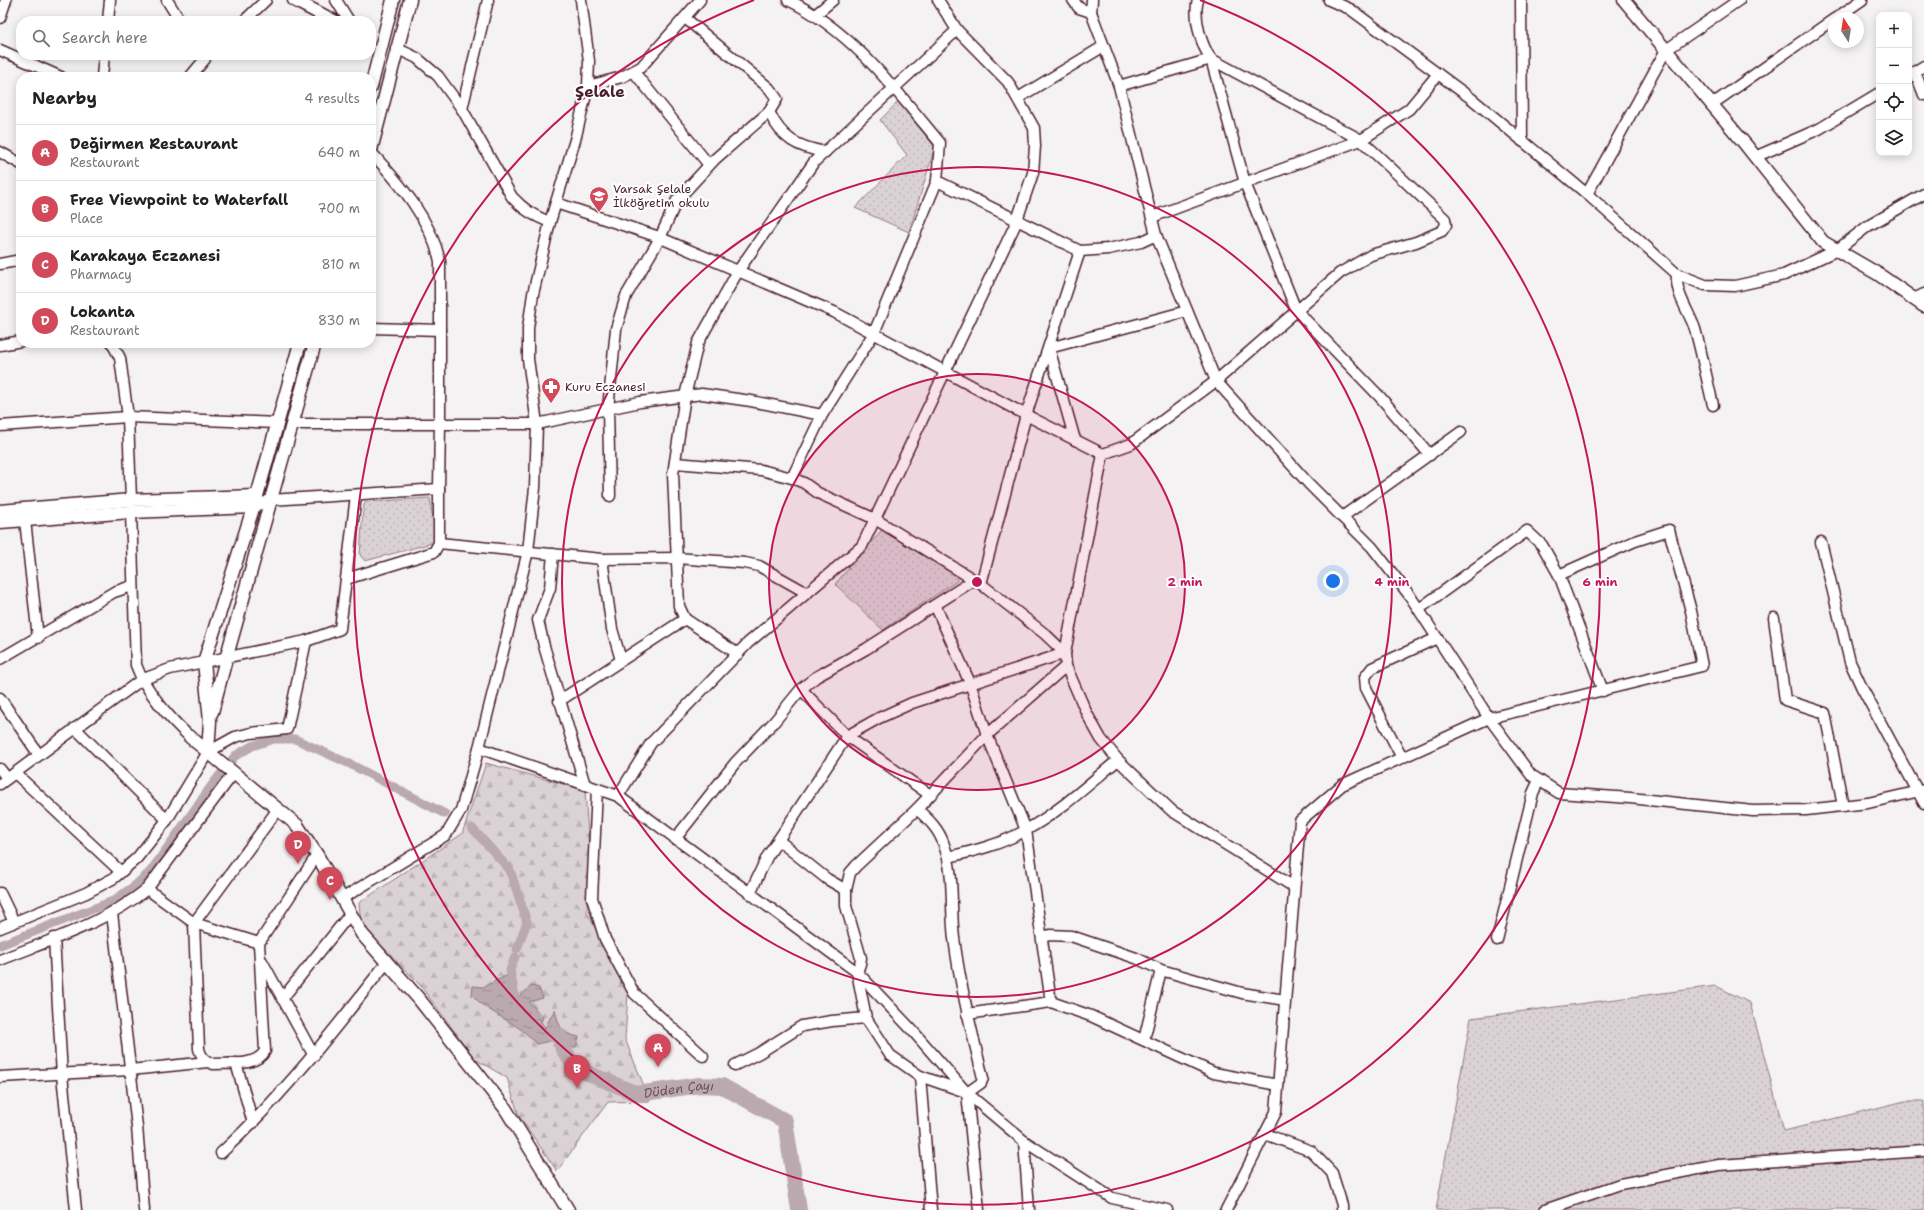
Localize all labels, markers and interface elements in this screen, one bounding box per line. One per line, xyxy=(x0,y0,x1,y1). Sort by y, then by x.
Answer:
north arrow xyxy=(1828,12,1864,48)
map controls xyxy=(1876,12,1912,156)
button: + xyxy=(1876,12,1912,48)
search box xyxy=(16,16,376,60)
icon: search xyxy=(30,27,52,49)
text: Search here xyxy=(62,28,148,48)
button: − xyxy=(1876,48,1912,84)
district label: Şelale xyxy=(575,81,625,102)
button: locate xyxy=(1876,84,1912,120)
text: Nearby xyxy=(32,87,97,109)
text: 4 results xyxy=(304,90,360,107)
button: layers xyxy=(1876,120,1912,156)
text: Değirmen Restaurant xyxy=(70,134,238,154)
text: A xyxy=(40,144,50,161)
text: 640 m xyxy=(318,144,360,161)
text: Restaurant xyxy=(70,154,140,171)
place label: Varsak Şelale İlköğretim okulu xyxy=(613,181,710,211)
school or university icon: Varsak Şelale İlköğretim okulu xyxy=(588,185,610,213)
text: Free Viewpoint to Waterfall xyxy=(70,190,288,210)
text: B xyxy=(41,200,49,217)
text: 700 m xyxy=(317,200,360,217)
text: Place xyxy=(70,210,103,227)
text: Karakaya Eczanesi xyxy=(70,246,220,266)
text: C xyxy=(41,256,49,273)
text: 810 m xyxy=(322,256,360,273)
text: Pharmacy xyxy=(70,266,132,283)
text: Lokanta xyxy=(70,302,135,322)
text: D xyxy=(40,312,50,329)
text: 830 m xyxy=(318,312,360,329)
text: Restaurant xyxy=(70,322,140,339)
pharmacy icon: Kuru Eczanesi xyxy=(540,376,562,404)
place label: Kuru Eczanesi xyxy=(565,379,646,395)
your location xyxy=(1323,571,1343,591)
text: 2 min xyxy=(1168,574,1203,590)
text: 4 min xyxy=(1375,574,1410,590)
text: 6 min xyxy=(1583,574,1618,590)
centre of rings xyxy=(970,575,984,589)
pin: D xyxy=(285,831,311,864)
pin: C xyxy=(317,867,343,900)
pin: A xyxy=(645,1034,671,1067)
pin: B xyxy=(564,1055,590,1088)
water label: Düden Çayı xyxy=(642,1077,714,1102)

